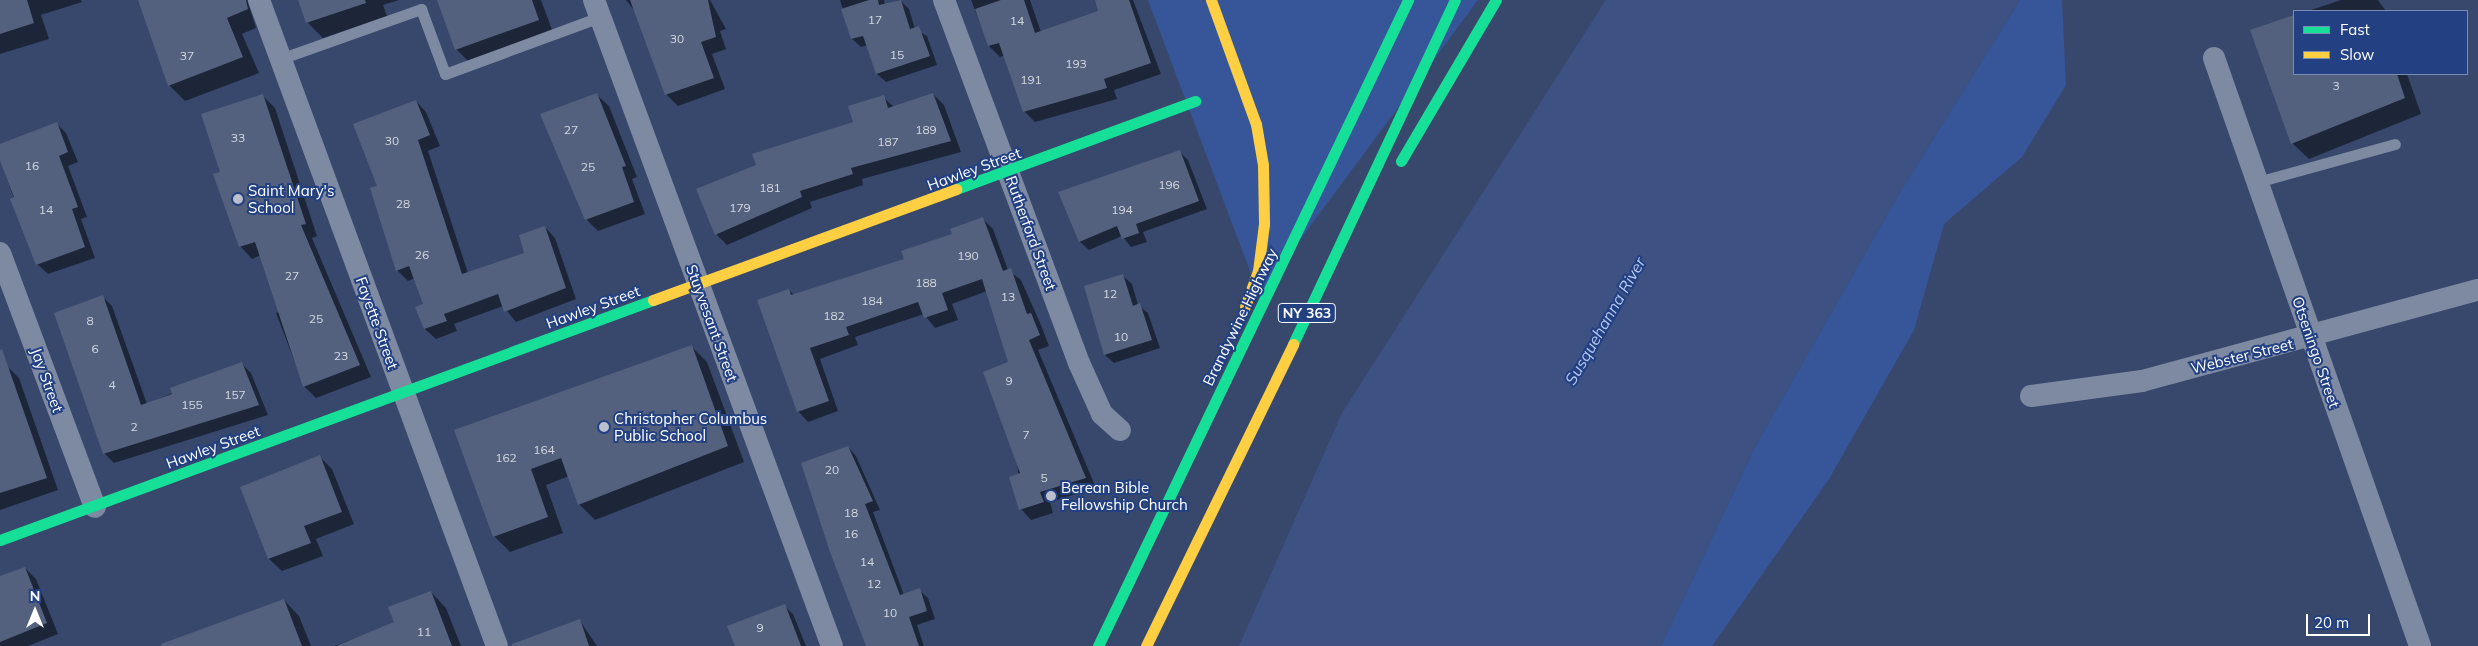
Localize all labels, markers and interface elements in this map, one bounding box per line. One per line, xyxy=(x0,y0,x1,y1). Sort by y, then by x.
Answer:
legend xyxy=(2293,10,2468,75)
house number: 17 xyxy=(868,13,882,27)
house number: 14 xyxy=(1010,14,1024,28)
text: Fast xyxy=(2340,20,2370,39)
house number: 30 xyxy=(670,32,684,46)
text: Slow xyxy=(2340,45,2374,64)
house number: 15 xyxy=(890,48,904,62)
house number: 37 xyxy=(180,49,194,63)
house number: 193 xyxy=(1065,57,1087,71)
house number: 191 xyxy=(1020,73,1042,87)
house number: 3 xyxy=(2332,79,2340,93)
house number: 27 xyxy=(564,123,578,137)
house number: 189 xyxy=(915,123,937,137)
house number: 33 xyxy=(231,131,245,145)
house number: 30 xyxy=(385,134,399,148)
house number: 187 xyxy=(877,135,899,149)
street label: Hawley Street xyxy=(925,144,1023,194)
house number: 16 xyxy=(25,159,39,173)
house number: 25 xyxy=(581,160,595,174)
street label: Rutherford Street xyxy=(1002,173,1060,293)
house number: 196 xyxy=(1158,178,1180,192)
place label: Saint Mary's School xyxy=(248,181,334,216)
house number: 181 xyxy=(759,181,781,195)
marker: Saint Mary's School xyxy=(232,193,244,205)
house number: 28 xyxy=(396,197,410,211)
house number: 179 xyxy=(729,201,751,215)
house number: 14 xyxy=(39,203,53,217)
house number: 194 xyxy=(1111,203,1133,217)
street label: Brandywine Highway xyxy=(1199,245,1281,389)
house number: 26 xyxy=(415,248,429,262)
house number: 190 xyxy=(957,249,979,263)
water label: Susquehanna River xyxy=(1561,254,1649,388)
street label: Stuyvesant Street xyxy=(682,262,742,384)
house number: 27 xyxy=(285,269,299,283)
street label: Fayette Street xyxy=(352,274,402,372)
house number: 188 xyxy=(915,276,937,290)
street label: Hawley Street xyxy=(544,282,642,332)
house number: 12 xyxy=(1103,287,1117,301)
house number: 13 xyxy=(1001,290,1015,304)
house number: 184 xyxy=(861,294,883,308)
street label: Otseningo Street xyxy=(2289,294,2343,410)
road number: NY 363 xyxy=(1277,302,1337,324)
house number: 182 xyxy=(823,309,845,323)
house number: 25 xyxy=(309,312,323,326)
house number: 8 xyxy=(86,314,94,328)
house number: 10 xyxy=(1114,330,1128,344)
street label: Webster Street xyxy=(2189,335,2295,377)
house number: 6 xyxy=(91,342,99,356)
street label: Jay Street xyxy=(27,345,67,415)
house number: 23 xyxy=(334,349,348,363)
house number: 9 xyxy=(1005,374,1013,388)
house number: 4 xyxy=(108,378,116,392)
house number: 157 xyxy=(224,388,246,402)
house number: 155 xyxy=(181,398,203,412)
place label: Christopher Columbus Public School xyxy=(614,409,767,444)
house number: 2 xyxy=(130,420,138,434)
marker: Christopher Columbus Public School xyxy=(598,421,610,433)
street label: Hawley Street xyxy=(164,422,262,472)
house number: 7 xyxy=(1022,428,1030,442)
house number: 164 xyxy=(533,443,555,457)
house number: 162 xyxy=(495,451,517,465)
house number: 20 xyxy=(825,463,839,477)
house number: 5 xyxy=(1040,471,1048,485)
place label: Berean Bible Fellowship Church xyxy=(1061,478,1188,513)
marker: Berean Bible Fellowship Church xyxy=(1045,490,1057,502)
house number: 18 xyxy=(844,506,858,520)
house number: 16 xyxy=(844,527,858,541)
house number: 14 xyxy=(860,555,874,569)
house number: 12 xyxy=(867,577,881,591)
north arrow xyxy=(10,586,60,636)
text: N xyxy=(30,587,40,605)
scale bar xyxy=(2308,604,2372,636)
house number: 10 xyxy=(883,606,897,620)
text: 20 m xyxy=(2314,613,2349,632)
house number: 9 xyxy=(756,621,764,635)
house number: 11 xyxy=(417,625,431,639)

